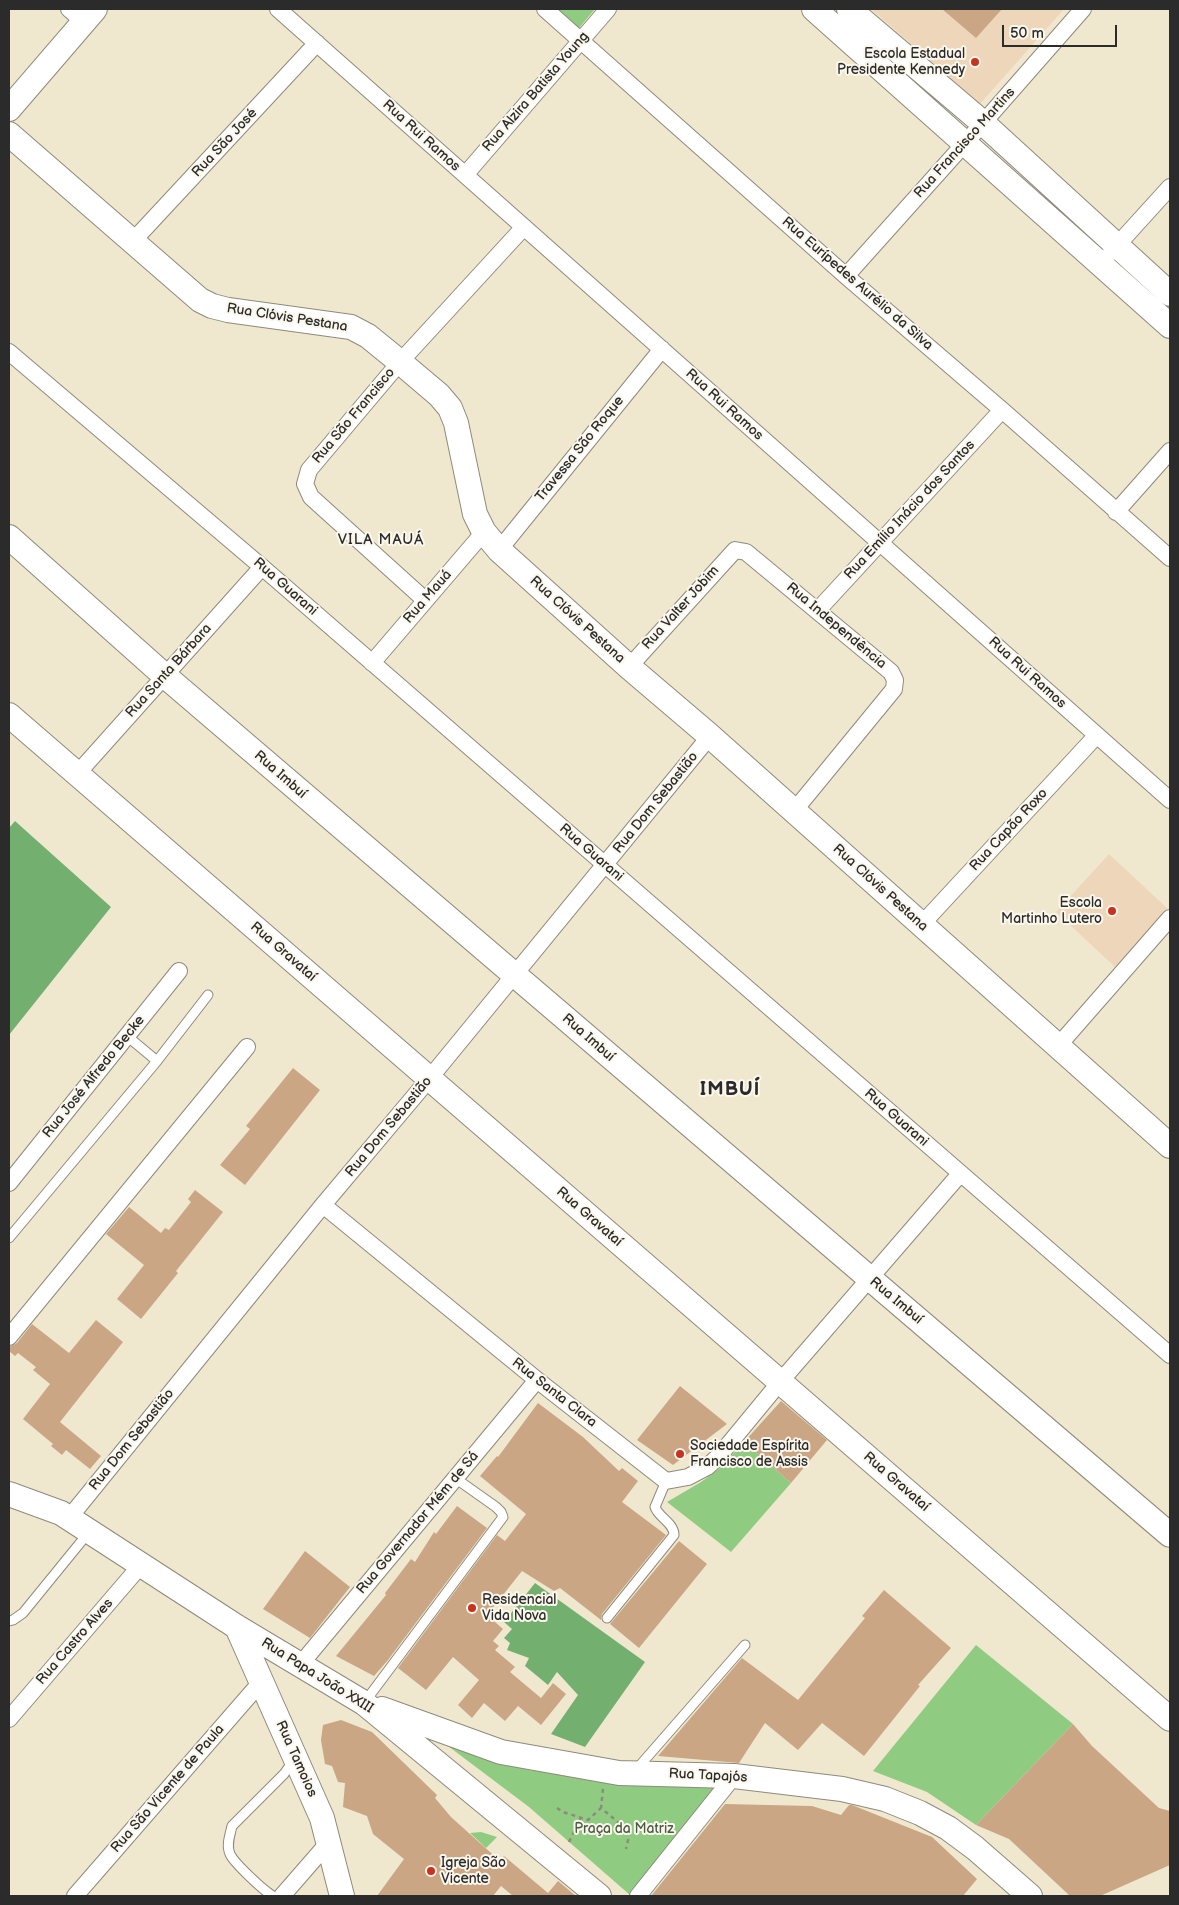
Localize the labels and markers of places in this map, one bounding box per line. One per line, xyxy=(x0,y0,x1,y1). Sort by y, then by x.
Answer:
place label: Escola Estadual Presidente Kennedy xyxy=(837,46,965,78)
marker: Escola Estadual Presidente Kennedy xyxy=(969,56,981,68)
place label: Escola Martinho Lutero xyxy=(1001,895,1102,928)
marker: Escola Martinho Lutero xyxy=(1106,905,1118,917)
place label: Sociedade Espírita Francisco de Assis xyxy=(690,1438,809,1470)
marker: Sociedade Espírita Francisco de Assis xyxy=(674,1448,686,1460)
place label: Residencial Vida Nova xyxy=(482,1592,556,1624)
marker: Residencial Vida Nova xyxy=(466,1602,478,1614)
place label: Igreja São Vicente xyxy=(441,1855,506,1888)
marker: Igreja São Vicente xyxy=(425,1865,437,1877)

